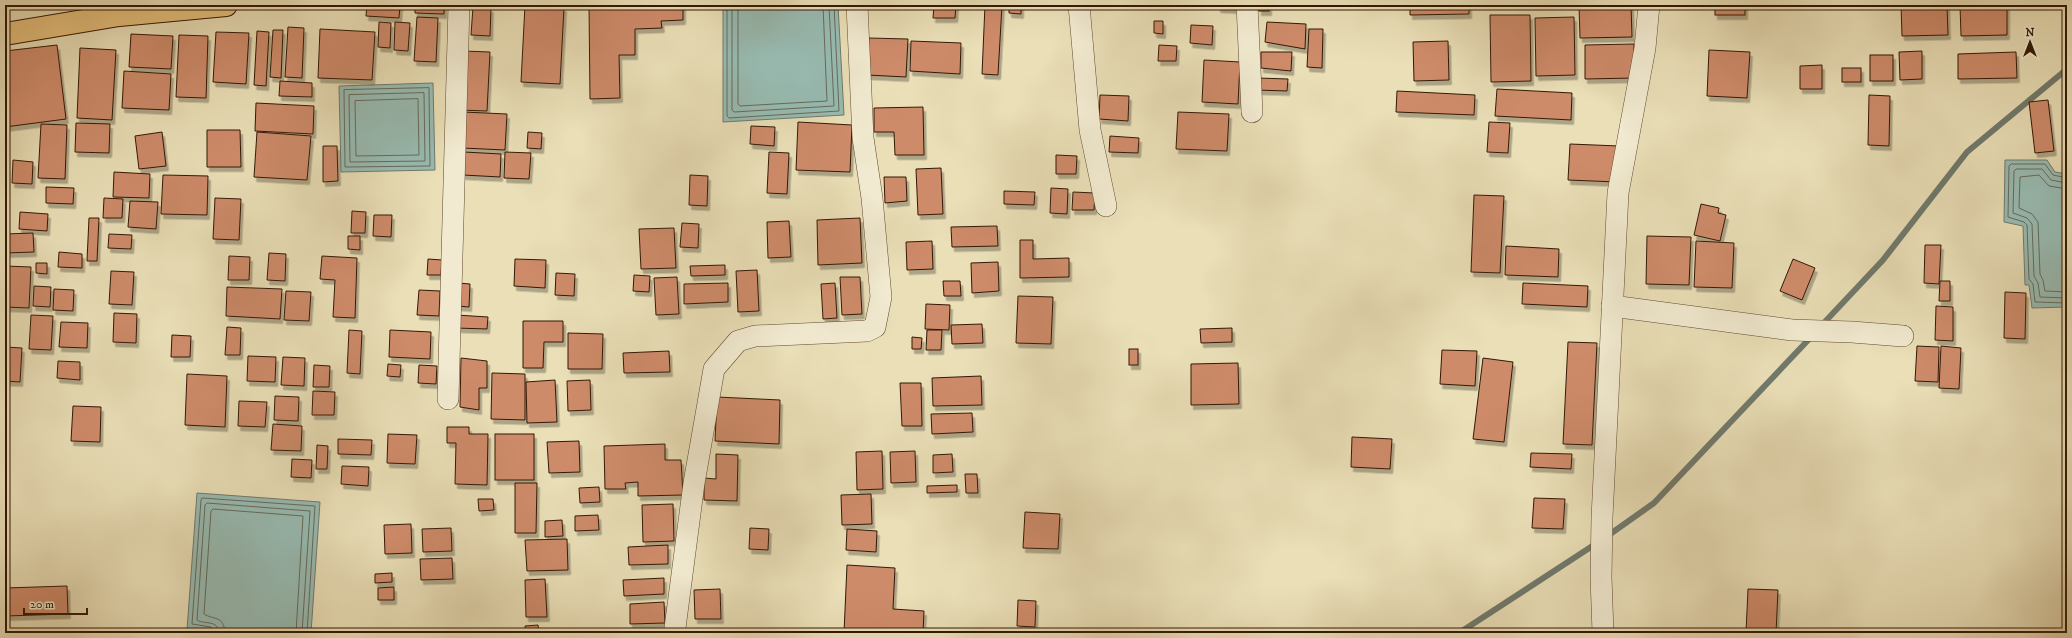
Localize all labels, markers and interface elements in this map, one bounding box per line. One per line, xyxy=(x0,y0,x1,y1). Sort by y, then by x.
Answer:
north arrow xyxy=(2010,22,2050,62)
text: N xyxy=(2025,26,2035,40)
scale bar xyxy=(24,590,87,616)
text: 20 m xyxy=(30,597,54,612)

